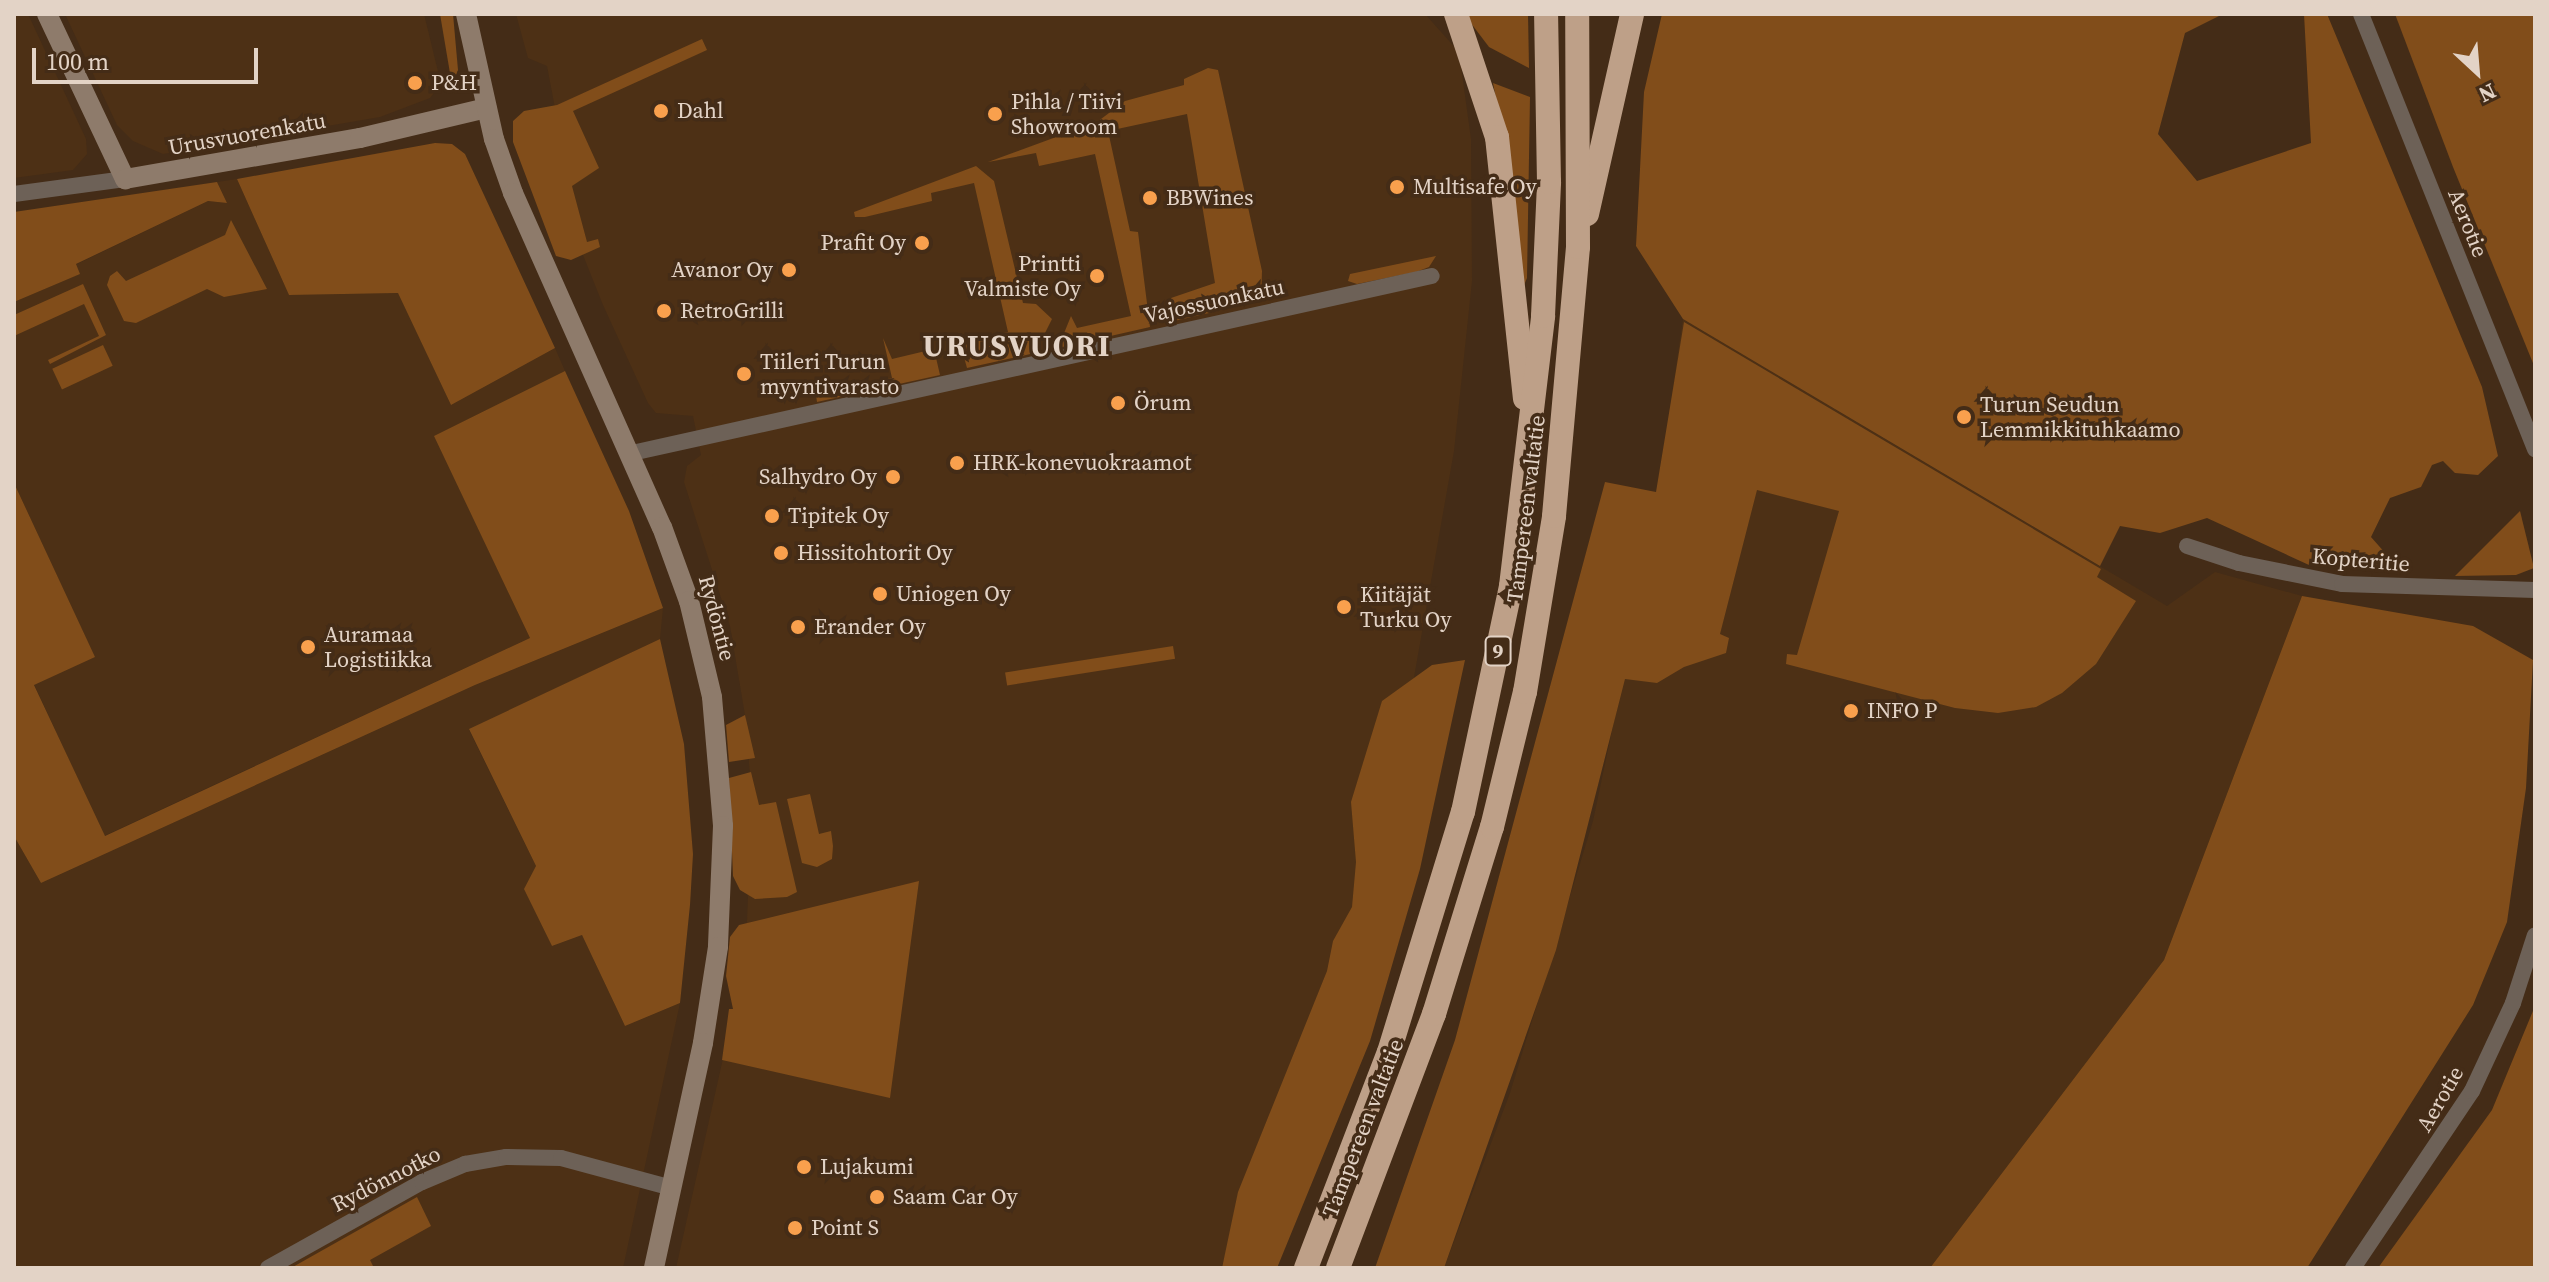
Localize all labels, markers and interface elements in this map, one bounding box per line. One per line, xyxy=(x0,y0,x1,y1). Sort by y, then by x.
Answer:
scale bar xyxy=(36,32,262,82)
north arrow xyxy=(2437,32,2517,112)
text: 100 m xyxy=(46,45,109,78)
place label: P&H xyxy=(431,70,477,96)
marker: P&H xyxy=(406,74,424,92)
text: N xyxy=(2474,77,2501,111)
place label: Pihla / Tiivi Showroom xyxy=(1011,88,1123,140)
place label: Dahl xyxy=(677,98,724,124)
marker: Dahl xyxy=(652,102,670,120)
marker: Pihla / Tiivi Showroom xyxy=(986,105,1004,123)
street label: Urusvuorenkatu xyxy=(166,107,328,161)
place label: Multisafe Oy xyxy=(1413,174,1537,200)
marker: Multisafe Oy xyxy=(1388,178,1406,196)
place label: BBWines xyxy=(1166,185,1254,211)
street label: Aerotie xyxy=(2442,185,2494,261)
marker: BBWines xyxy=(1141,189,1159,207)
place label: Prafit Oy xyxy=(821,230,906,256)
marker: Prafit Oy xyxy=(913,234,931,252)
place label: Printti Valmiste Oy xyxy=(964,250,1081,302)
place label: Avanor Oy xyxy=(671,257,773,283)
marker: Avanor Oy xyxy=(780,261,798,279)
marker: Printti Valmiste Oy xyxy=(1088,267,1106,285)
street label: Vajossuonkatu xyxy=(1141,273,1287,329)
place label: RetroGrilli xyxy=(680,298,784,324)
marker: RetroGrilli xyxy=(655,302,673,320)
district label: URUSVUORI xyxy=(923,328,1111,364)
place label: Tiileri Turun myyntivarasto xyxy=(760,348,899,400)
marker: Tiileri Turun myyntivarasto xyxy=(735,365,753,383)
place label: Örum xyxy=(1134,390,1192,416)
place label: Turun Seudun Lemmikkituhkaamo xyxy=(1980,391,2181,442)
marker: Örum xyxy=(1109,394,1127,412)
marker: Turun Seudun Lemmikkituhkaamo xyxy=(1955,408,1973,426)
street label: Tampereen valtatie xyxy=(1501,414,1551,604)
place label: HRK-konevuokraamot xyxy=(973,450,1191,476)
marker: HRK-konevuokraamot xyxy=(948,454,966,472)
place label: Salhydro Oy xyxy=(759,464,877,490)
marker: Salhydro Oy xyxy=(884,468,902,486)
place label: Tipitek Oy xyxy=(788,503,889,529)
marker: Tipitek Oy xyxy=(763,507,781,525)
place label: Hissitohtorit Oy xyxy=(797,540,953,566)
street label: Kopteritie xyxy=(2311,543,2411,577)
marker: Hissitohtorit Oy xyxy=(772,544,790,562)
street label: Rydöntie xyxy=(693,572,741,664)
place label: Uniogen Oy xyxy=(896,581,1011,607)
place label: Kiitäjät Turku Oy xyxy=(1360,581,1451,632)
marker: Uniogen Oy xyxy=(871,585,889,603)
marker: Kiitäjät Turku Oy xyxy=(1335,598,1353,616)
place label: Erander Oy xyxy=(814,614,926,640)
marker: Erander Oy xyxy=(789,618,807,636)
place label: Auramaa Logistiikka xyxy=(324,621,432,672)
road number: 9 xyxy=(1484,635,1512,667)
marker: Auramaa Logistiikka xyxy=(299,638,317,656)
place label: INFO P xyxy=(1867,698,1937,724)
marker: INFO P xyxy=(1842,702,1860,720)
street label: Tampereen valtatie xyxy=(1317,1035,1409,1221)
street label: Aerotie xyxy=(2411,1062,2469,1136)
street label: Rydönnotko xyxy=(327,1140,445,1218)
place label: Lujakumi xyxy=(820,1154,914,1180)
marker: Lujakumi xyxy=(795,1158,813,1176)
place label: Saam Car Oy xyxy=(893,1184,1018,1210)
marker: Saam Car Oy xyxy=(868,1188,886,1206)
place label: Point S xyxy=(811,1215,879,1241)
marker: Point S xyxy=(786,1219,804,1237)

